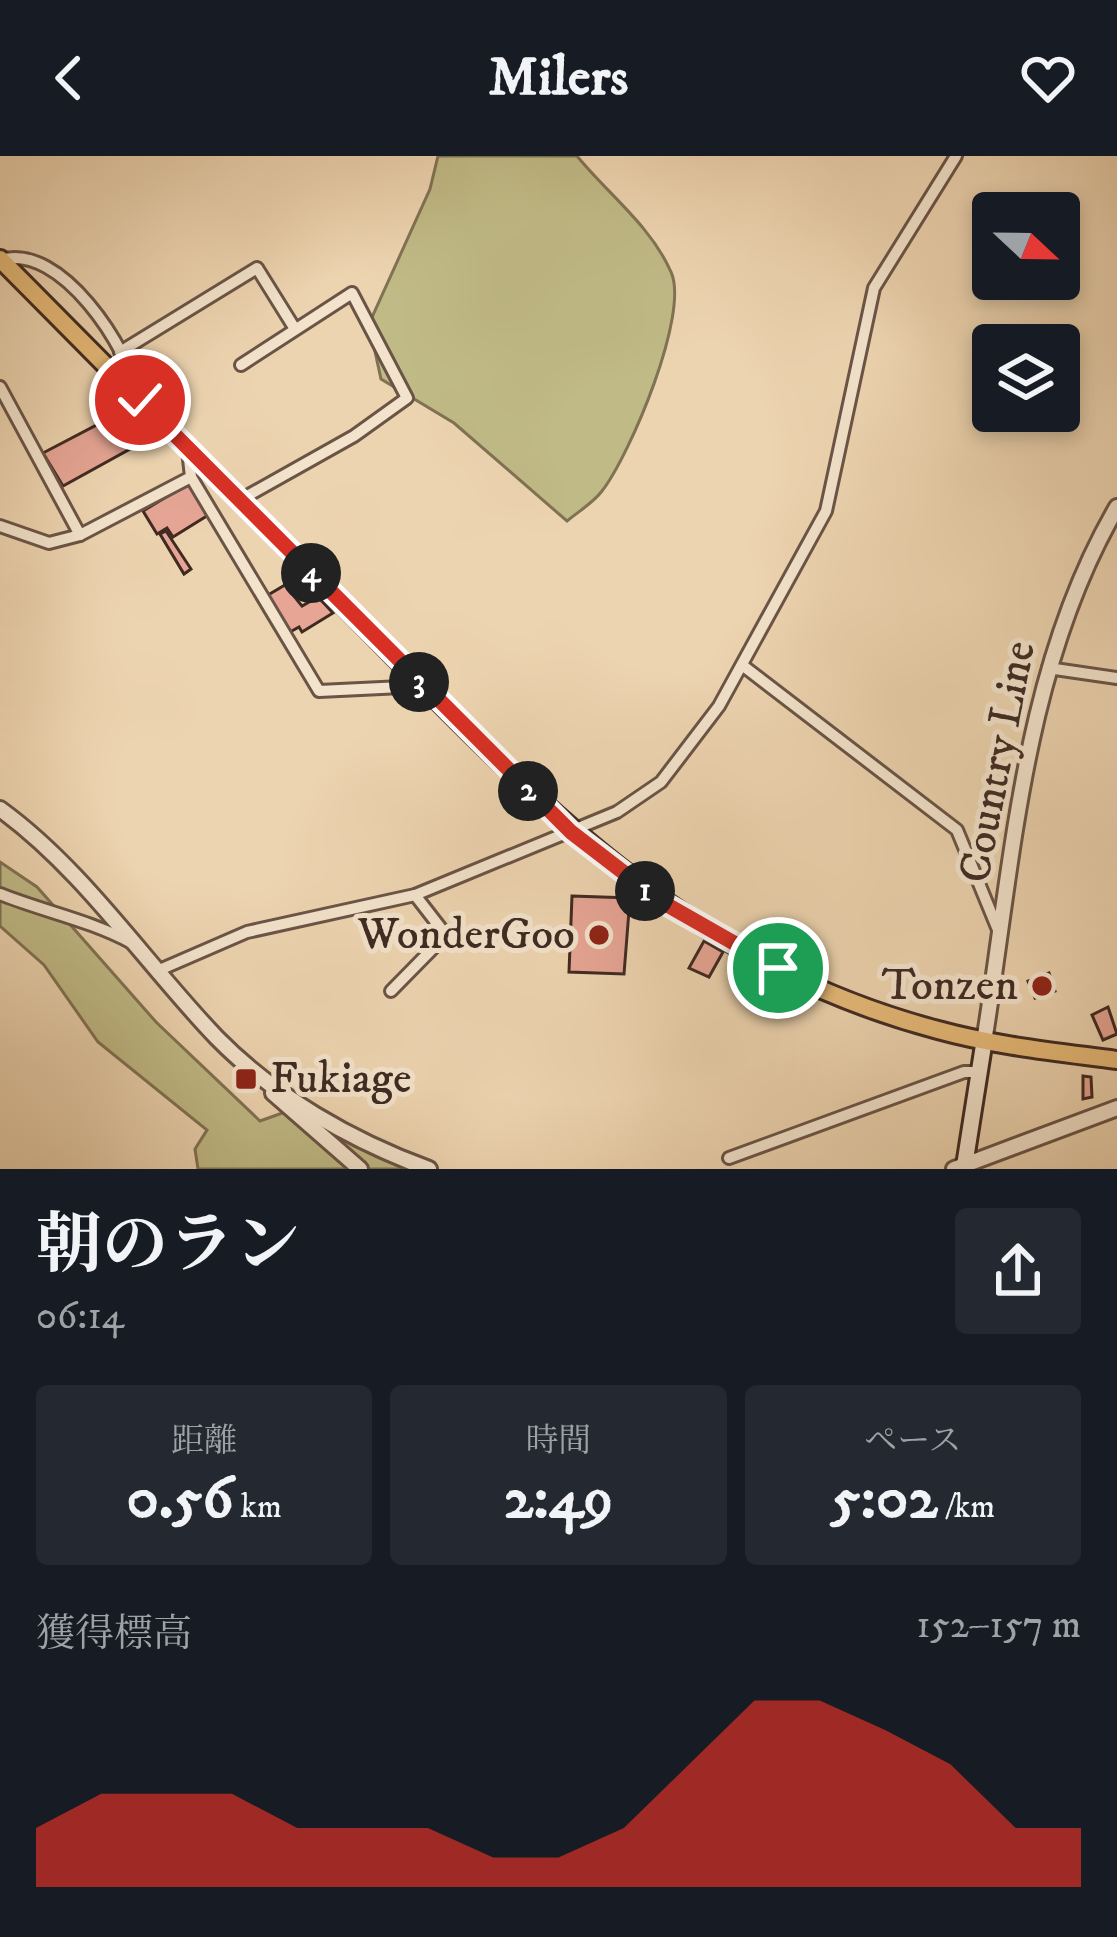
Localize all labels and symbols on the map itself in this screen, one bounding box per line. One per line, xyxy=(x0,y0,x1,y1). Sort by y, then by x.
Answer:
north arrow xyxy=(972,192,1080,300)
pin xyxy=(89,349,191,451)
pin: 4 xyxy=(281,543,341,603)
street label: Country Line xyxy=(947,636,1049,888)
pin: 3 xyxy=(389,652,449,712)
pin: 2 xyxy=(498,761,558,821)
pin: 1 xyxy=(615,861,675,921)
place label: WonderGoo xyxy=(357,907,575,963)
pin xyxy=(727,917,829,1019)
marker: WonderGoo xyxy=(586,922,612,948)
place label: Tonzen xyxy=(882,958,1018,1014)
marker: Tonzen xyxy=(1029,973,1055,999)
place label: Fukiage xyxy=(270,1051,412,1107)
marker: Fukiage xyxy=(233,1066,259,1092)

